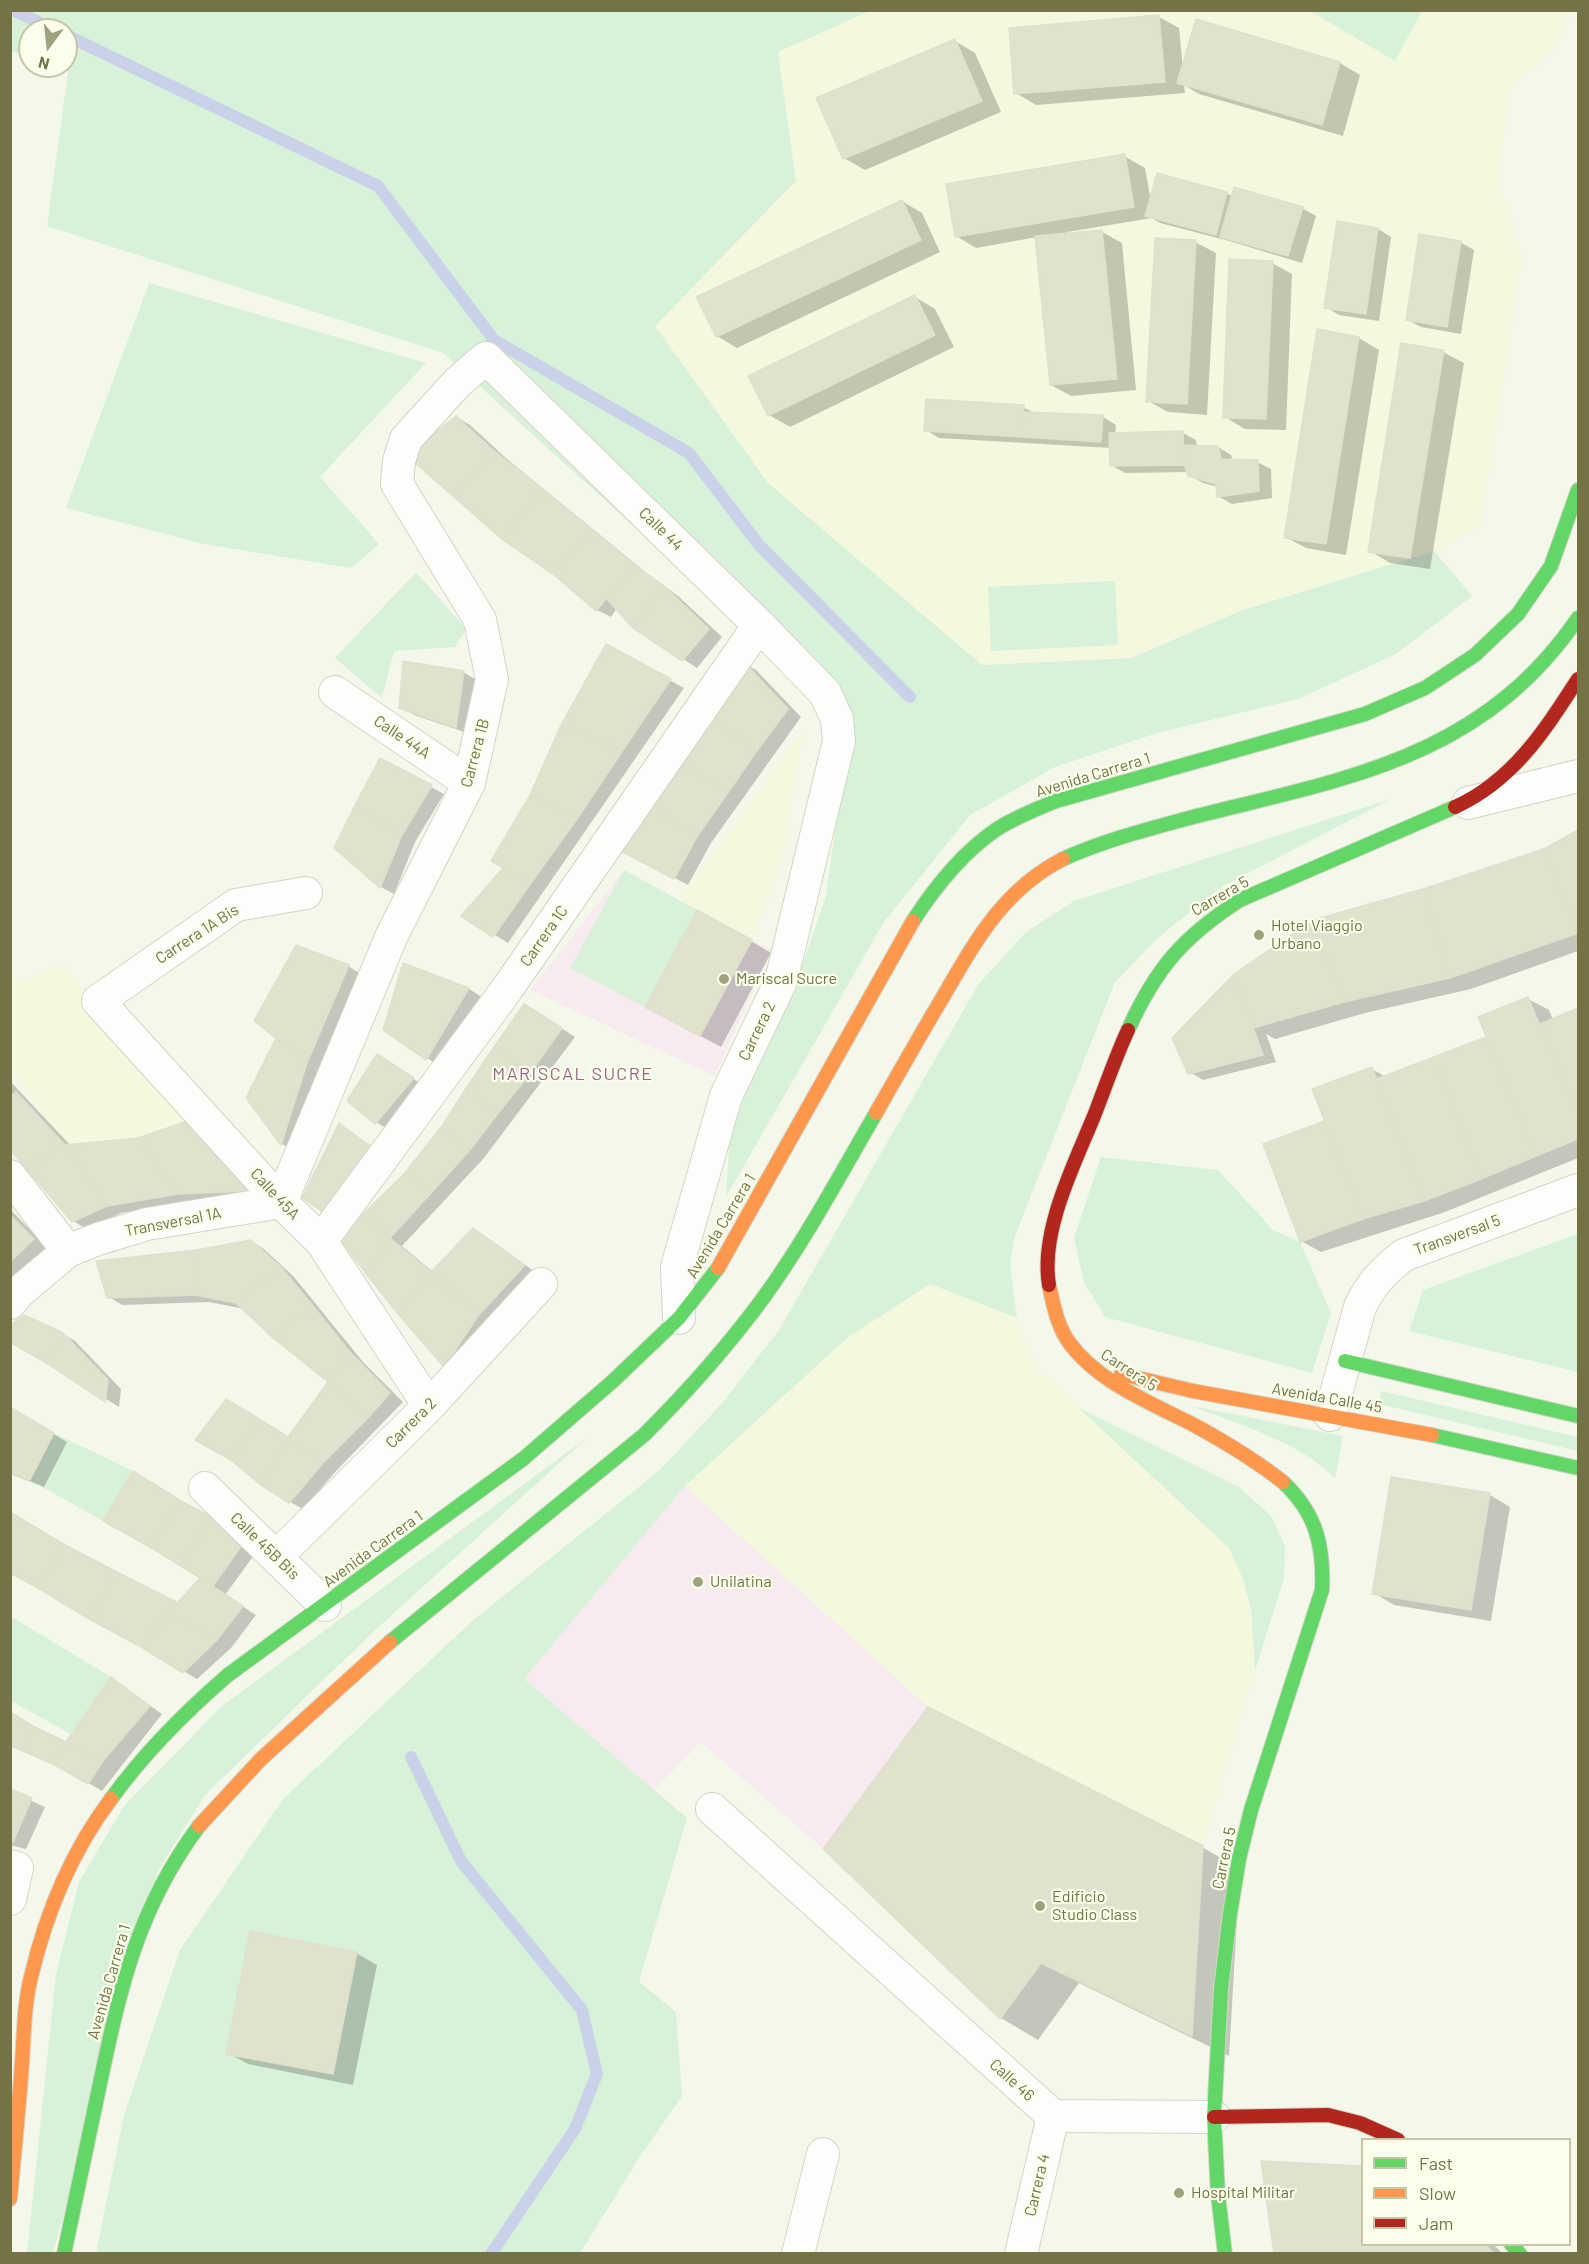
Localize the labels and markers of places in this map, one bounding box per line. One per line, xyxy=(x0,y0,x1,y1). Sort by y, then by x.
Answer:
place label: Hotel Viaggio Urbano xyxy=(1271,916,1363,954)
marker: Hotel Viaggio Urbano xyxy=(1252,928,1266,942)
place label: Mariscal Sucre xyxy=(736,969,837,989)
marker: Mariscal Sucre xyxy=(717,972,731,986)
place label: Unilatina xyxy=(710,1572,772,1592)
marker: Unilatina xyxy=(691,1575,705,1589)
place label: Edificio Studio Class xyxy=(1052,1887,1137,1925)
marker: Edificio Studio Class xyxy=(1033,1899,1047,1913)
place label: Hospital Militar xyxy=(1191,2183,1295,2203)
marker: Hospital Militar xyxy=(1172,2186,1186,2200)

